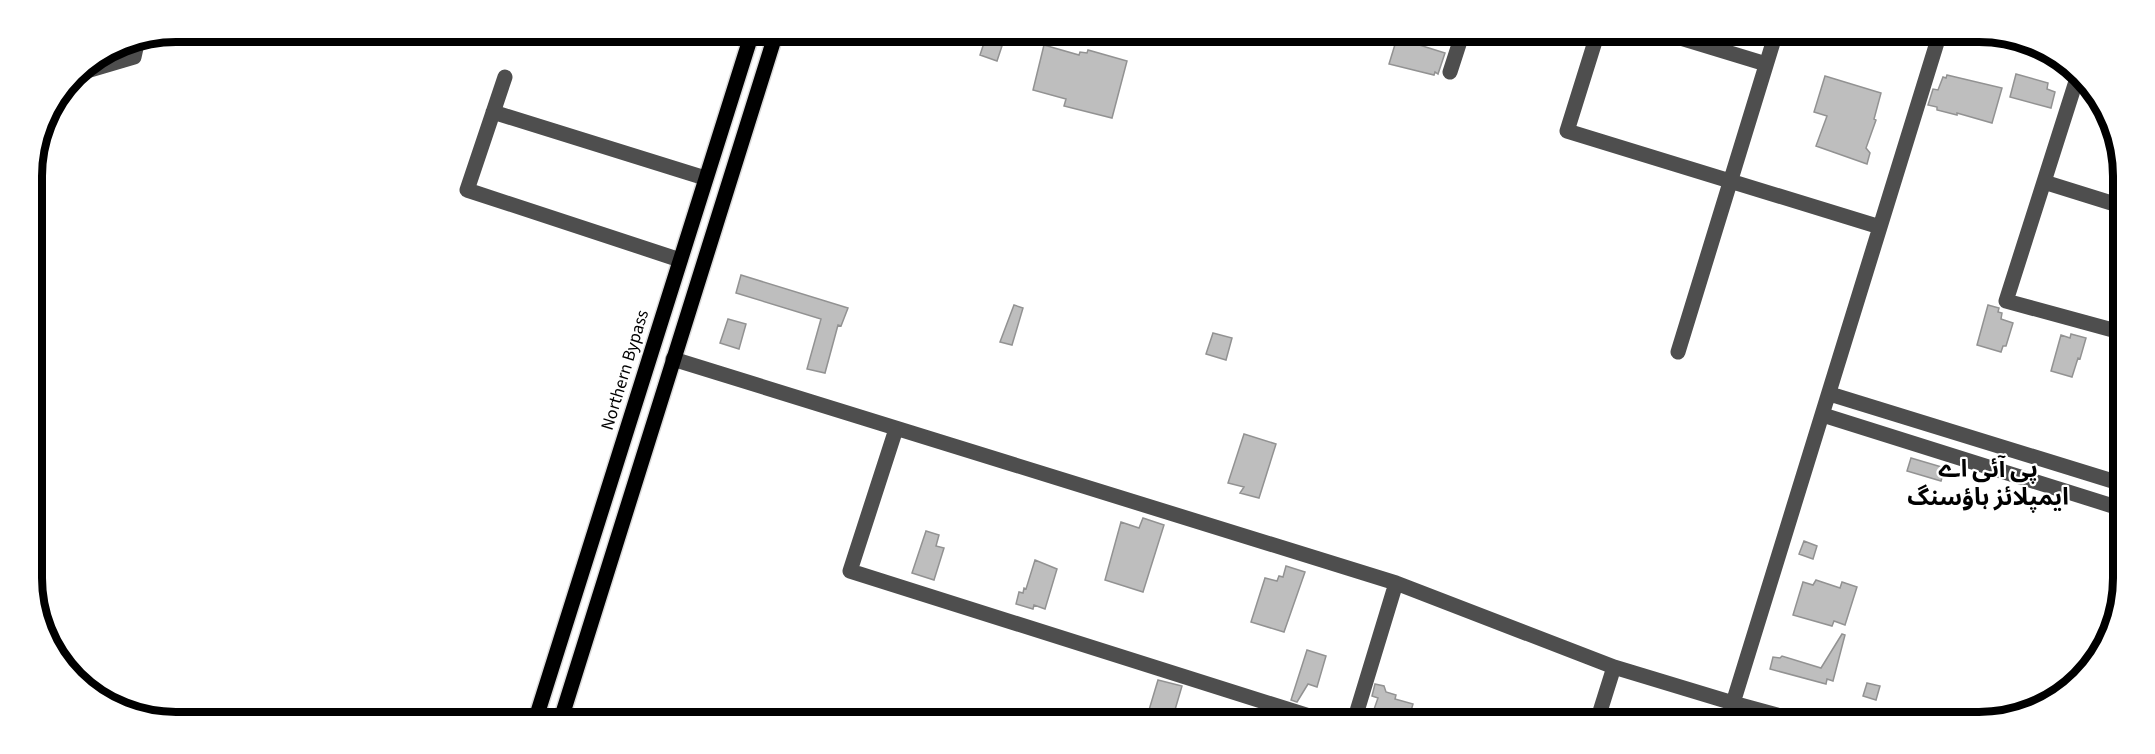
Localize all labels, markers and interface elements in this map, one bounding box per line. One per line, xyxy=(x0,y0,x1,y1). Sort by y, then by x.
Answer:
street label: Northern Bypass xyxy=(595,307,655,433)
district label: پی آئی اے ایمپلائز ہاؤسنگ xyxy=(1907,452,2069,515)

